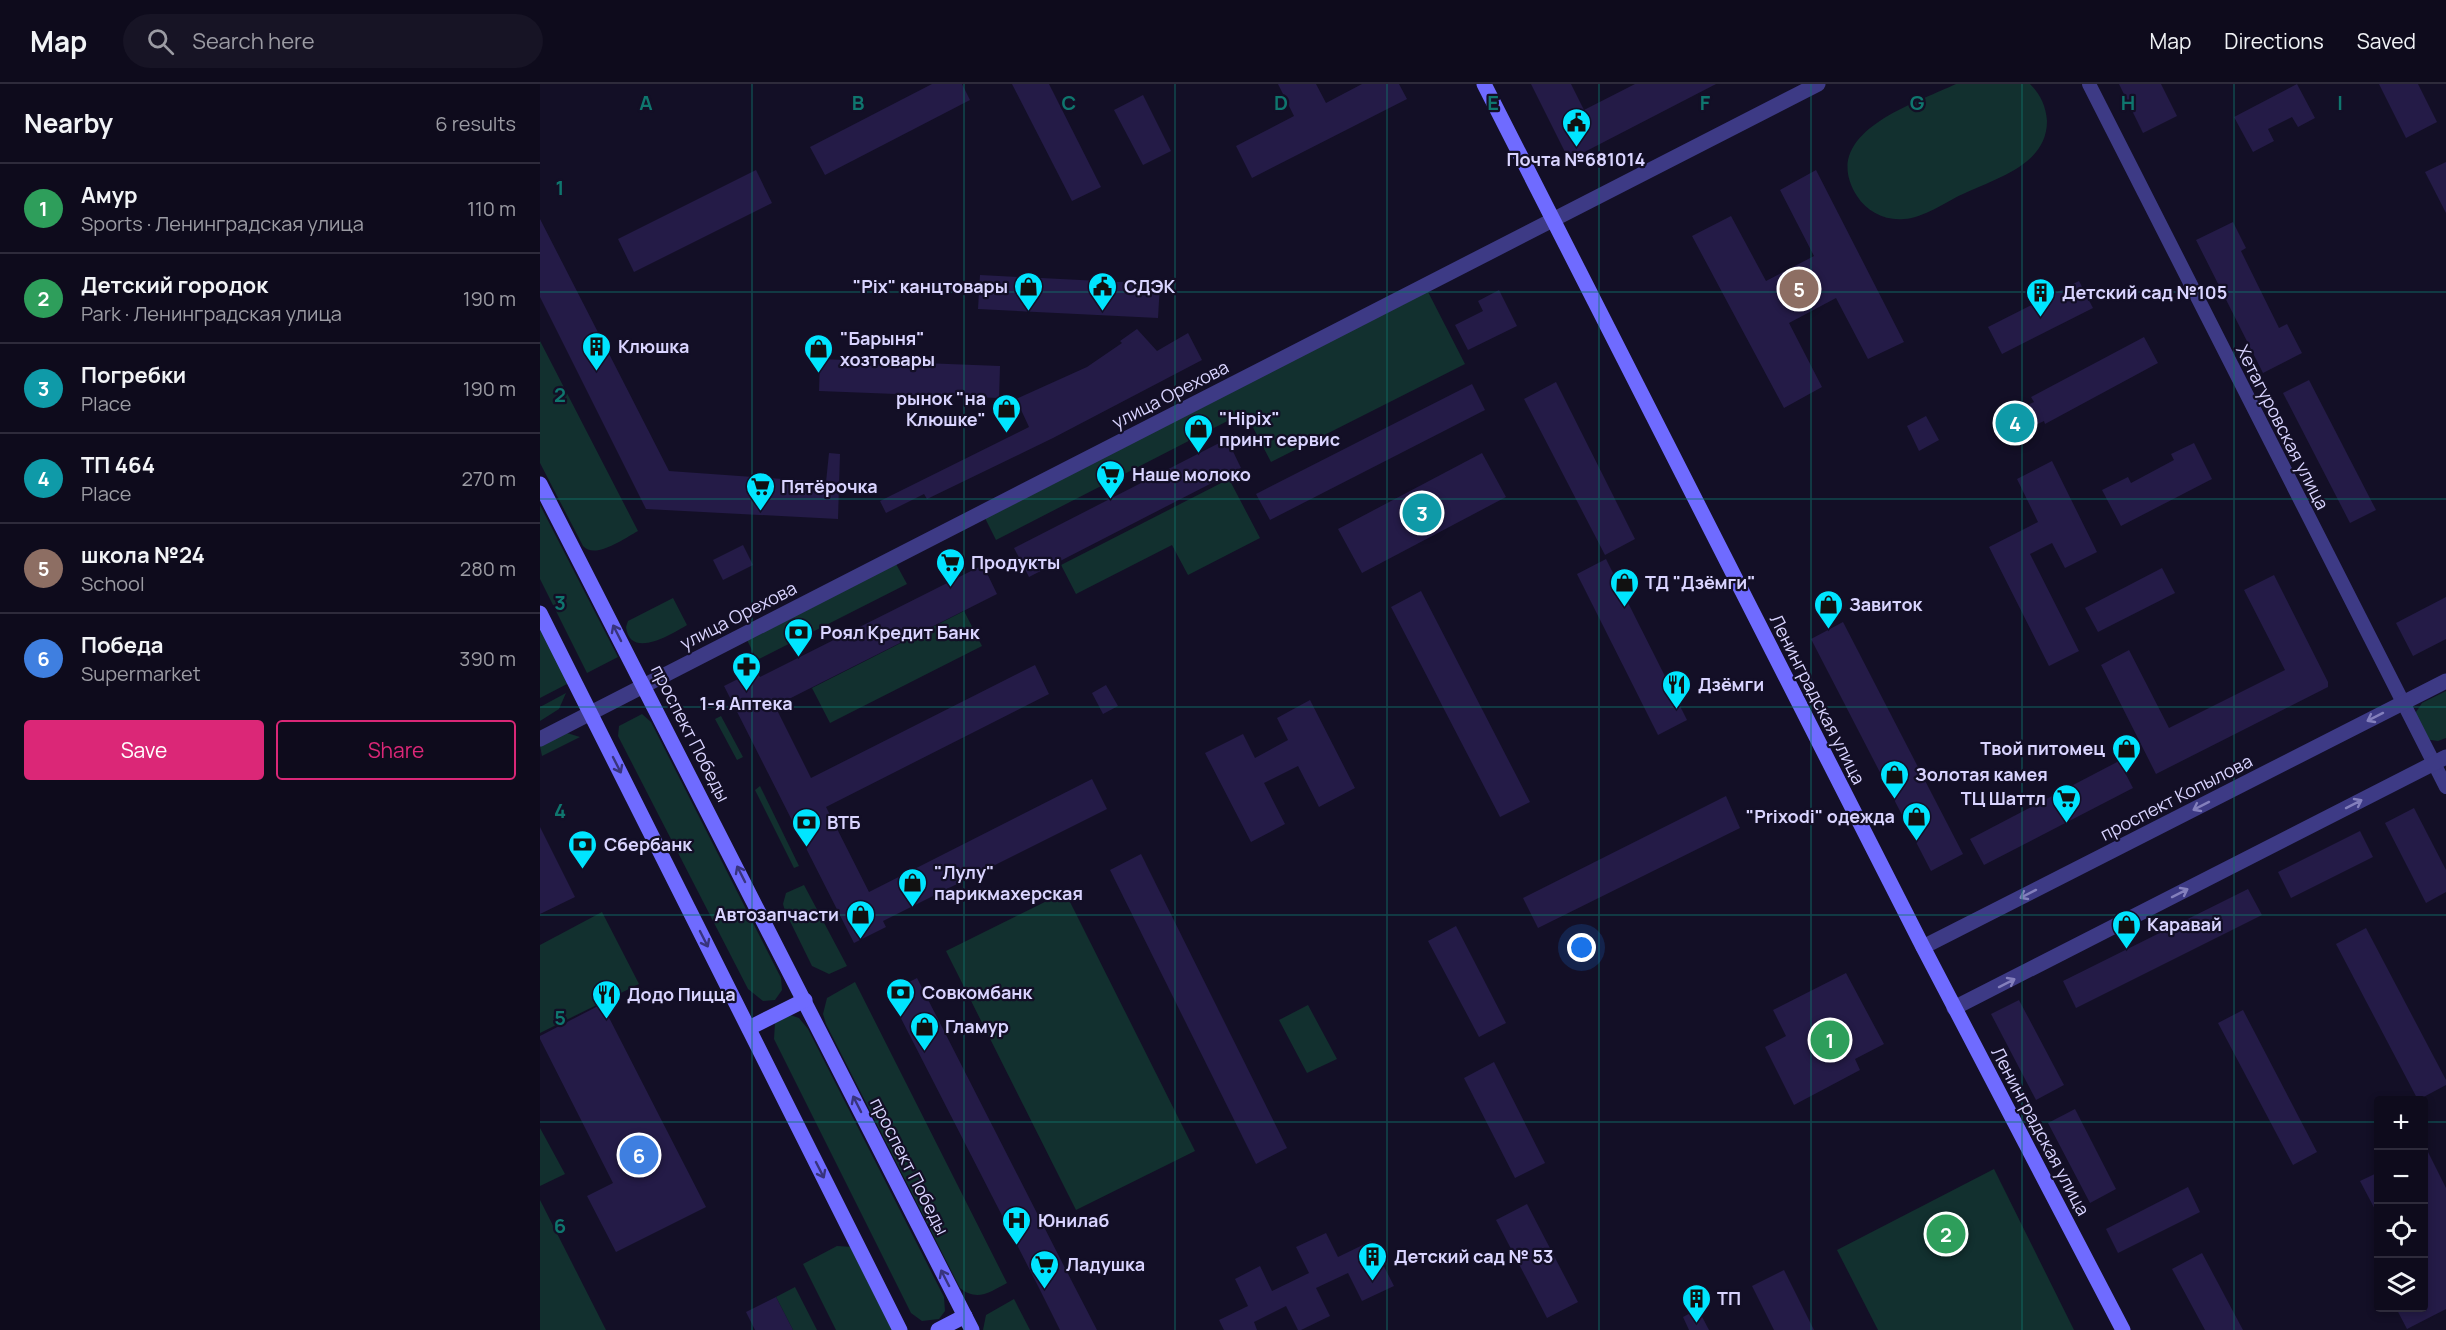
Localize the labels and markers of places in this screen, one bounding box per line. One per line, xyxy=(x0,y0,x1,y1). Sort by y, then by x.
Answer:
public building icon: Почта №681014 xyxy=(1560,106,1592,148)
place label: Почта №681014 xyxy=(1507,147,1646,171)
pin: 5 xyxy=(1780,266,1818,312)
shop icon: "Pix" канцтовары xyxy=(1013,270,1045,312)
public building icon: СДЭК xyxy=(1087,270,1119,312)
place label: "Pix" канцтовары xyxy=(853,274,1008,298)
place label: СДЭК xyxy=(1124,274,1175,298)
building icon: Детский сад №105 xyxy=(2025,276,2057,318)
place label: Детский сад №105 xyxy=(2062,280,2227,304)
place label: "Барыня" хозтовары xyxy=(840,326,935,371)
building icon: Клюшка xyxy=(581,330,613,372)
shop icon: "Барыня" хозтовары xyxy=(803,332,835,374)
place label: Клюшка xyxy=(618,334,689,358)
place label: рынок "на Клюшке" xyxy=(896,386,986,431)
shop icon: рынок "на Клюшке" xyxy=(991,392,1023,434)
pin: 4 xyxy=(1996,400,2034,446)
place label: "Hipix" принт сервис xyxy=(1219,406,1340,451)
shop icon: "Hipix" принт сервис xyxy=(1182,412,1214,454)
supermarket icon: Наше молоко xyxy=(1095,458,1127,500)
place label: Наше молоко xyxy=(1132,462,1251,486)
supermarket icon: Пятёрочка xyxy=(744,470,776,512)
place label: Пятёрочка xyxy=(781,474,878,498)
pin: 3 xyxy=(1402,490,1442,536)
supermarket icon: Продукты xyxy=(934,546,966,588)
place label: Продукты xyxy=(971,550,1060,574)
shop icon: ТД "Дзёмги" xyxy=(1608,566,1640,608)
place label: ТД "Дзёмги" xyxy=(1645,570,1756,594)
shop icon: Завиток xyxy=(1812,588,1844,630)
place label: Завиток xyxy=(1849,592,1924,616)
bank icon: Роял Кредит Банк xyxy=(783,616,815,658)
place label: Роял Кредит Банк xyxy=(820,620,981,644)
pharmacy icon: 1-я Аптека xyxy=(730,650,762,692)
restaurant icon: Дзёмги xyxy=(1661,668,1693,710)
place label: Дзёмги xyxy=(1698,672,1764,696)
place label: 1-я Аптека xyxy=(699,691,793,715)
shop icon: Твой питомец xyxy=(2110,732,2142,774)
place label: Твой питомец xyxy=(1980,736,2105,760)
shop icon: Золотая камея xyxy=(1878,758,1910,800)
place label: Золотая камея xyxy=(1915,762,2048,786)
supermarket icon: ТЦ Шаттл xyxy=(2051,782,2083,824)
place label: ТЦ Шаттл xyxy=(1961,786,2046,810)
shop icon: "Prixodi" одежда xyxy=(1900,800,1932,842)
place label: "Prixodi" одежда xyxy=(1746,804,1895,828)
bank icon: ВТБ xyxy=(790,806,822,848)
place label: ВТБ xyxy=(827,810,860,834)
bank icon: Сбербанк xyxy=(567,828,599,870)
place label: Сбербанк xyxy=(604,832,693,856)
place label: "Лулу" парикмахерская xyxy=(934,860,1083,905)
shop icon: "Лулу" парикмахерская xyxy=(897,866,929,908)
shop icon: Автозапчасти xyxy=(844,898,876,940)
place label: Автозапчасти xyxy=(714,902,839,926)
shop icon: Каравай xyxy=(2110,908,2142,950)
place label: Каравай xyxy=(2147,912,2222,936)
bank icon: Совкомбанк xyxy=(885,976,917,1018)
restaurant icon: Додо Пицца xyxy=(590,978,622,1020)
place label: Совкомбанк xyxy=(922,980,1033,1004)
place label: Додо Пицца xyxy=(627,982,736,1006)
shop icon: Гламур xyxy=(908,1010,940,1052)
place label: Гламур xyxy=(945,1014,1009,1038)
pin: 1 xyxy=(1810,1018,1850,1062)
pin: 6 xyxy=(620,1132,658,1178)
hospital icon: Юнилаб xyxy=(1001,1204,1033,1246)
place label: Юнилаб xyxy=(1038,1208,1109,1232)
pin: 2 xyxy=(1926,1212,1966,1256)
building icon: Детский сад № 53 xyxy=(1357,1240,1389,1282)
place label: Детский сад № 53 xyxy=(1394,1244,1554,1268)
supermarket icon: Ладушка xyxy=(1029,1248,1061,1290)
place label: Ладушка xyxy=(1066,1252,1145,1276)
building icon: ТП xyxy=(1680,1282,1712,1324)
place label: ТП xyxy=(1717,1286,1741,1310)

